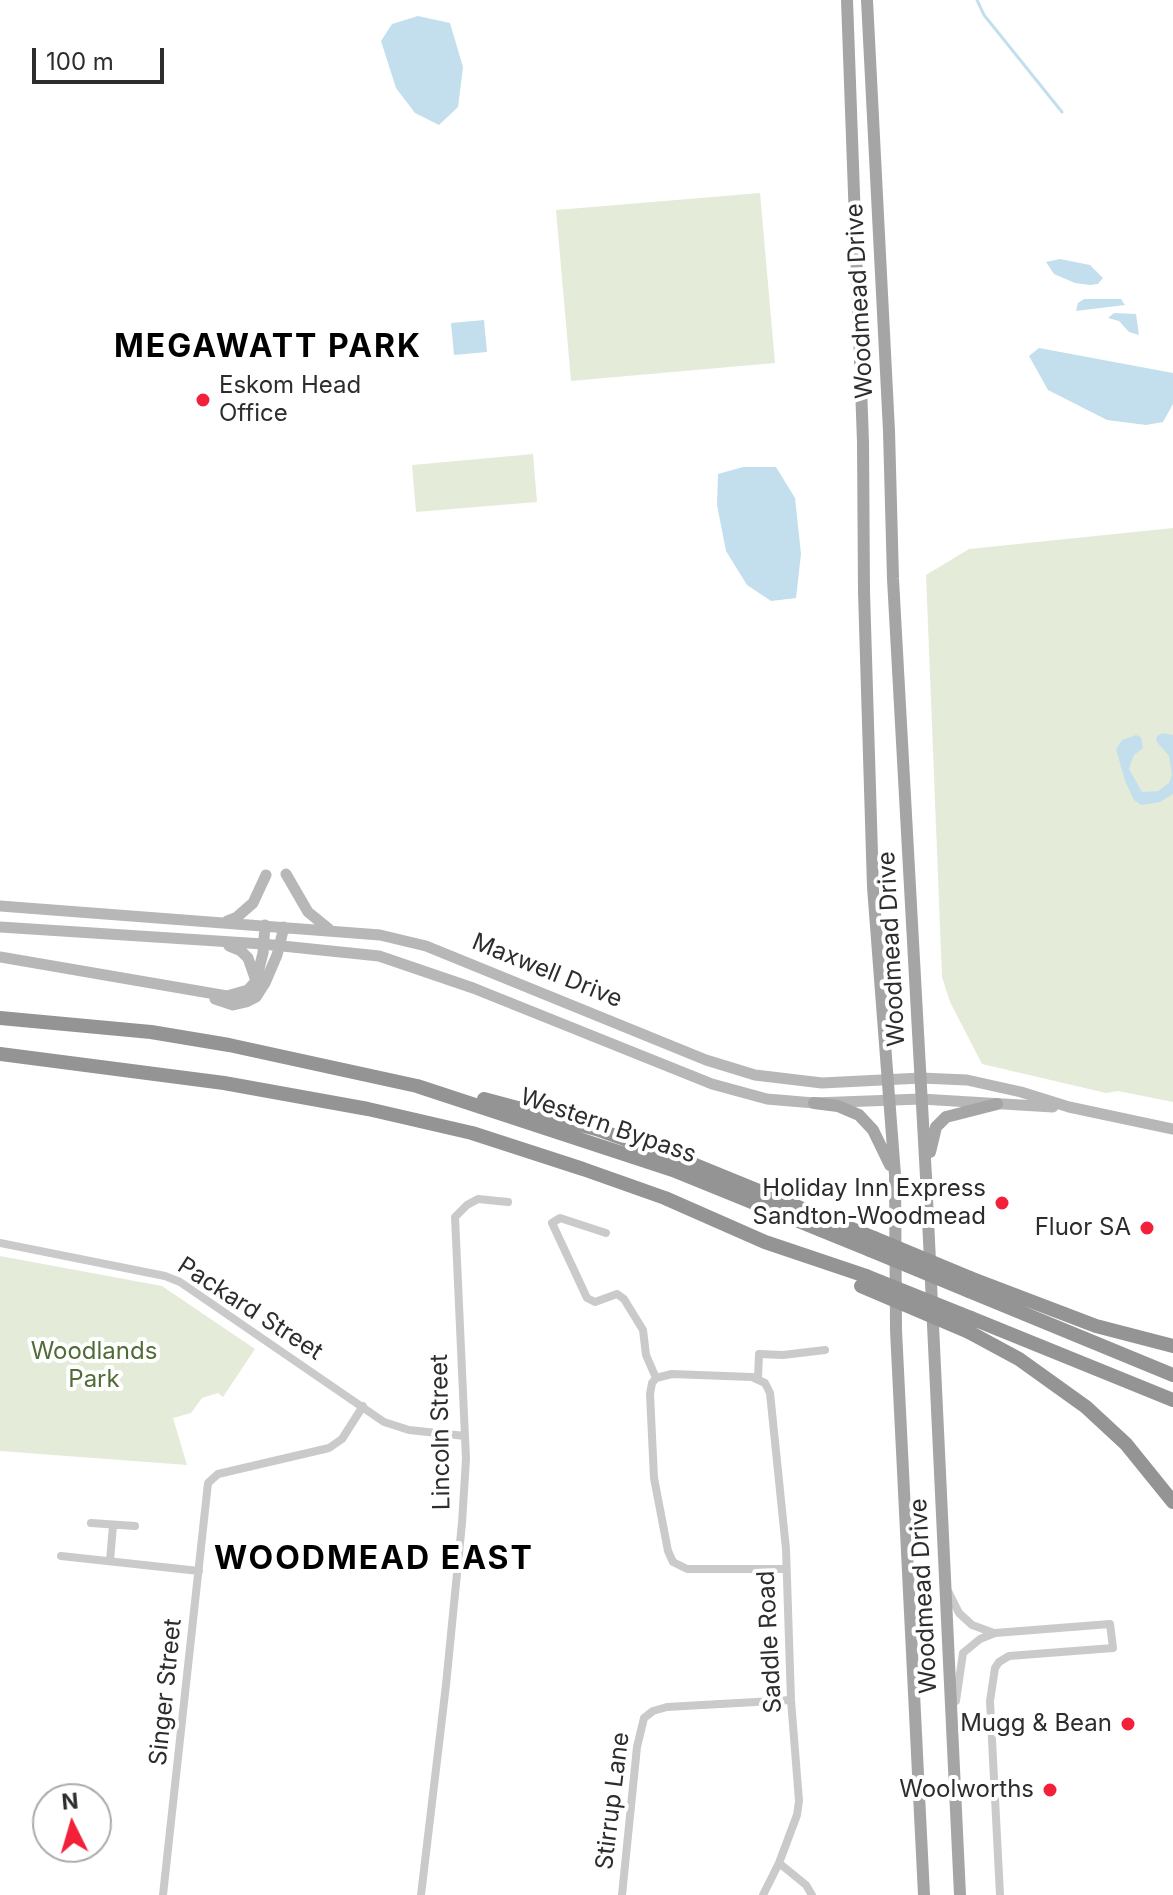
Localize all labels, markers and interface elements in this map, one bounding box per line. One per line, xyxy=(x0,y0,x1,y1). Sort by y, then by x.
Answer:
scale bar xyxy=(36,32,168,82)
text: 100 m xyxy=(46,47,114,76)
street label: Woodmead Drive xyxy=(841,203,879,399)
district label: MEGAWATT PARK xyxy=(114,328,422,366)
place label: Eskom Head Office xyxy=(219,372,361,428)
marker: Eskom Head Office xyxy=(194,391,212,409)
street label: Woodmead Drive xyxy=(873,851,911,1047)
street label: Maxwell Drive xyxy=(468,928,626,1014)
street label: Western Bypass xyxy=(516,1082,700,1170)
place label: Holiday Inn Express Sandton-Woodmead xyxy=(753,1175,986,1231)
marker: Holiday Inn Express Sandton-Woodmead xyxy=(993,1194,1011,1212)
place label: Fluor SA xyxy=(1035,1214,1131,1242)
marker: Fluor SA xyxy=(1138,1219,1156,1237)
street label: Packard Street xyxy=(172,1251,328,1367)
park label: Woodlands Park xyxy=(31,1338,157,1394)
street label: Lincoln Street xyxy=(425,1354,457,1510)
street label: Woodmead Drive xyxy=(905,1498,943,1694)
district label: WOODMEAD EAST xyxy=(214,1540,534,1578)
street label: Saddle Road xyxy=(752,1570,788,1714)
street label: Singer Street xyxy=(144,1617,188,1767)
place label: Mugg & Bean xyxy=(960,1710,1112,1738)
marker: Mugg & Bean xyxy=(1119,1715,1137,1733)
street label: Stirrup Lane xyxy=(590,1731,636,1871)
place label: Woolworths xyxy=(899,1776,1034,1804)
marker: Woolworths xyxy=(1041,1781,1059,1799)
north arrow xyxy=(32,1783,112,1863)
text: N xyxy=(61,1787,80,1815)

